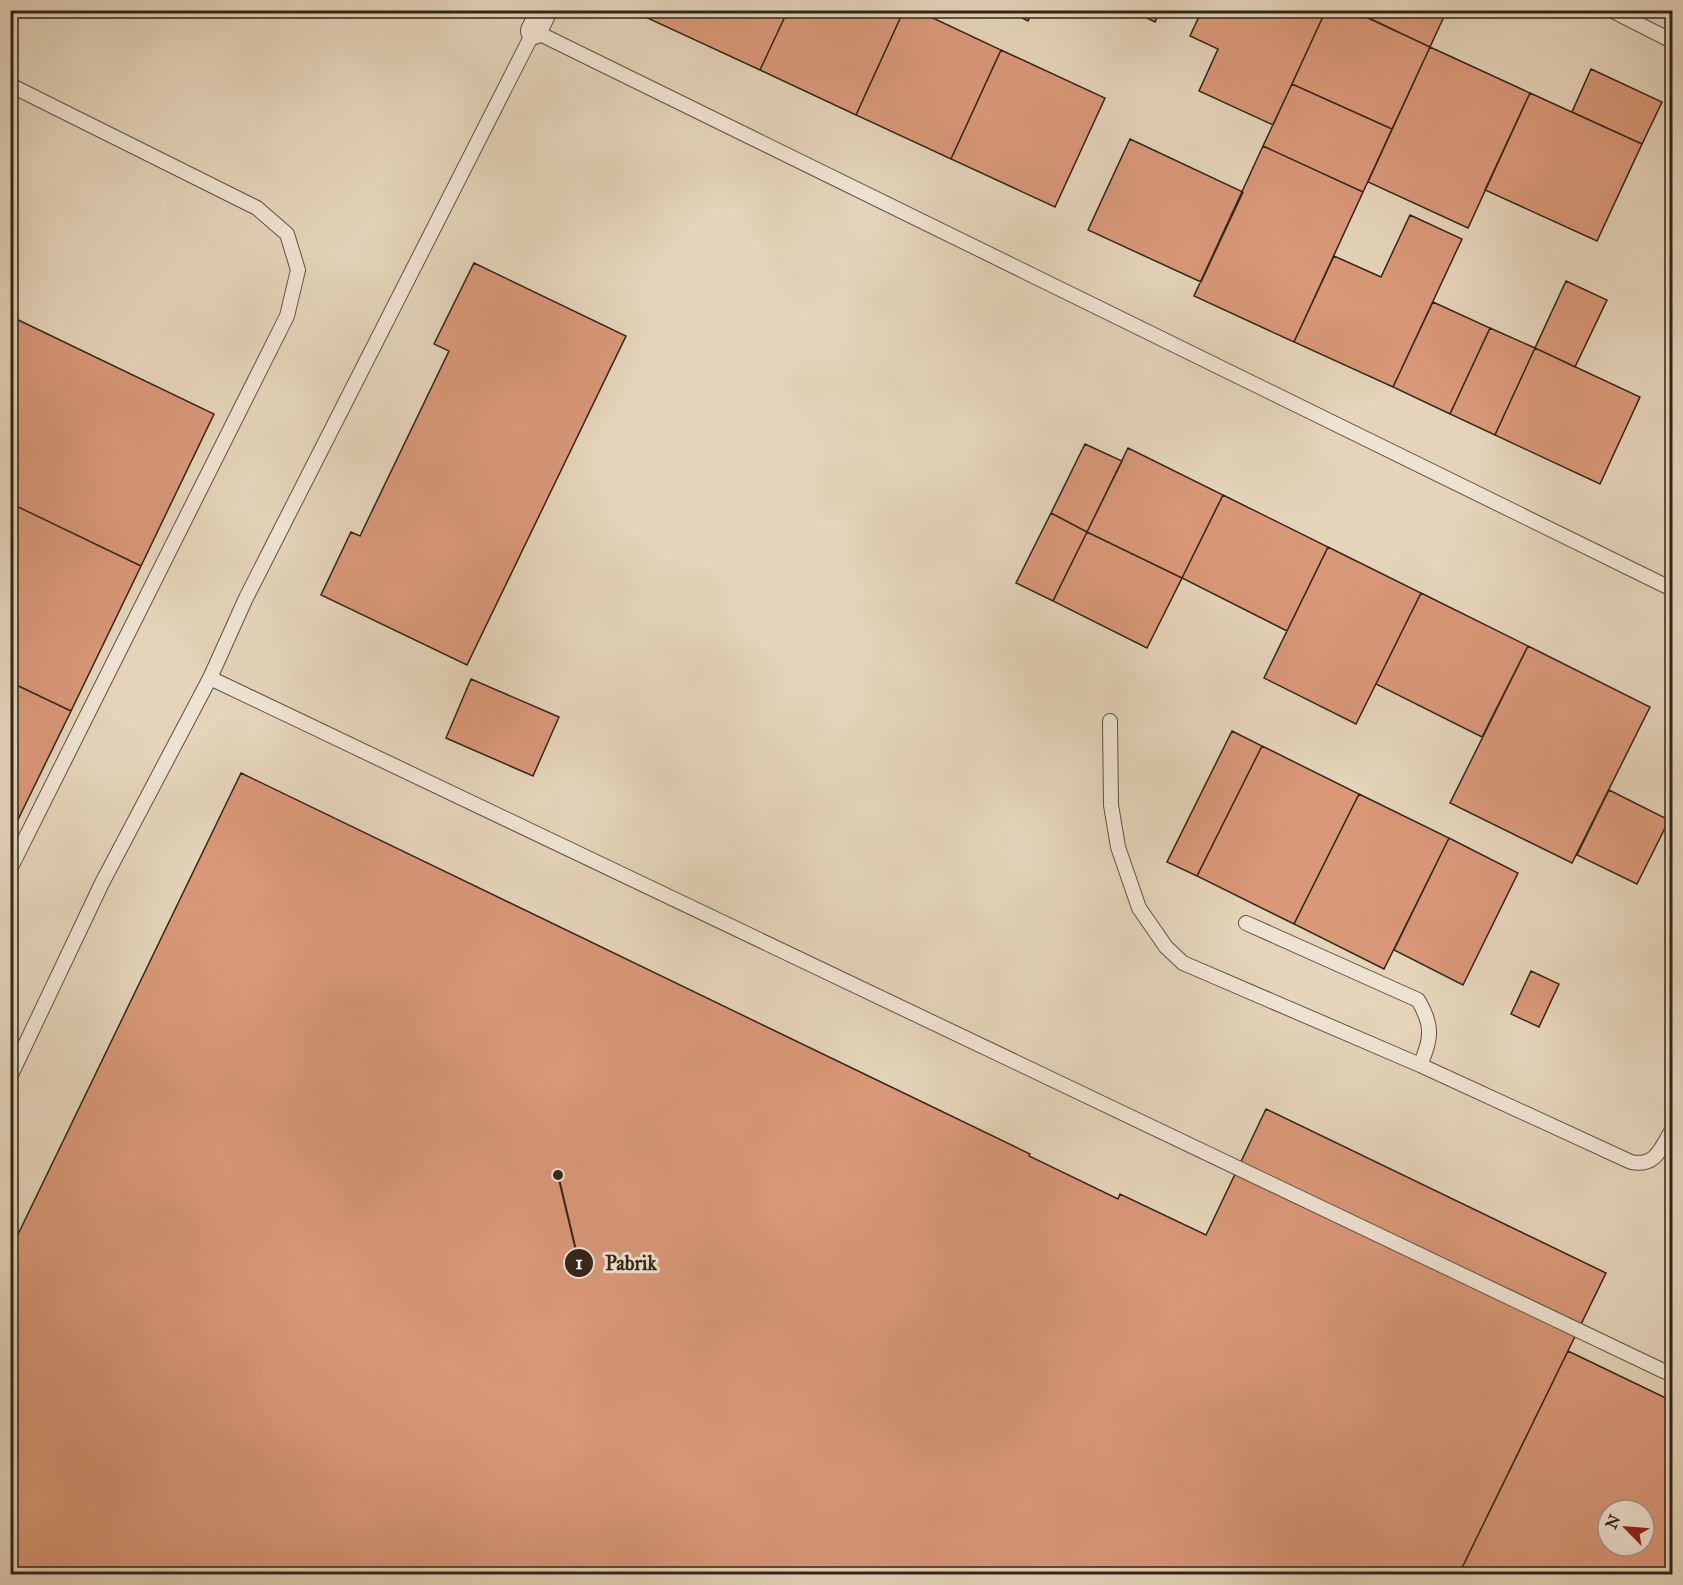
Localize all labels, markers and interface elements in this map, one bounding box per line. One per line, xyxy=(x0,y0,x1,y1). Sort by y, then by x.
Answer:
callout: Pabrik xyxy=(564,1244,669,1282)
text: Pabrik xyxy=(605,1251,657,1275)
text: 1 xyxy=(575,1252,583,1274)
north arrow xyxy=(1596,1498,1656,1558)
text: N xyxy=(1601,1511,1625,1532)

